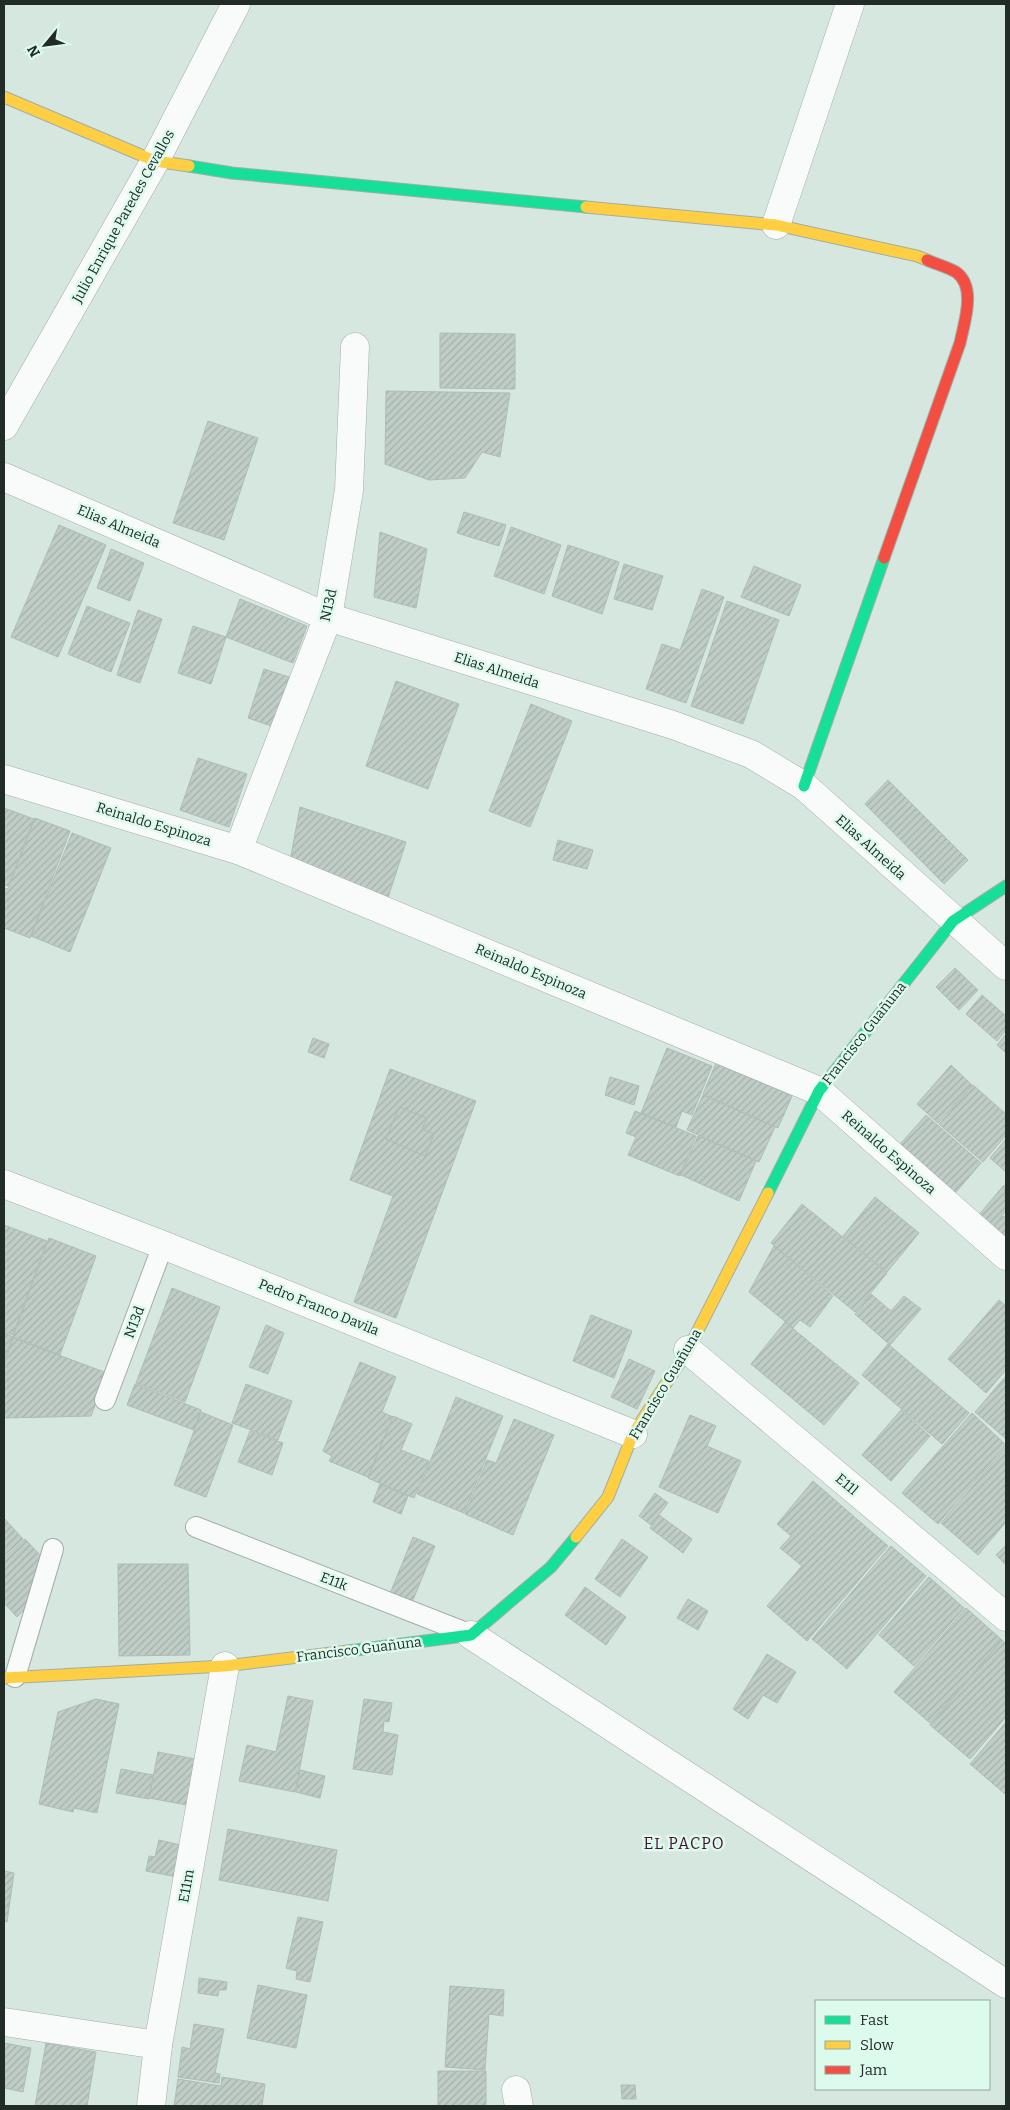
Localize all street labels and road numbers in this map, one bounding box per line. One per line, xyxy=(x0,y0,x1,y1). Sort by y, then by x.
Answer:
street label: Julio Enrique Paredes Cevallos xyxy=(68,127,178,307)
street label: Elias Almeida xyxy=(75,501,163,552)
street label: N13d xyxy=(317,587,340,623)
street label: Elias Almeida xyxy=(452,649,542,692)
street label: Reinaldo Espinoza xyxy=(94,799,214,850)
street label: Elias Almeida xyxy=(832,811,910,884)
street label: Reinaldo Espinoza xyxy=(473,940,589,1003)
street label: Francisco Guañuna xyxy=(819,978,910,1088)
street label: Reinaldo Espinoza xyxy=(838,1107,940,1198)
street label: Pedro Franco Davila xyxy=(256,1276,382,1340)
street label: N13d xyxy=(121,1304,148,1341)
street label: Francisco Guañuna xyxy=(626,1326,705,1443)
street label: E11l xyxy=(832,1470,861,1499)
street label: E11k xyxy=(318,1569,350,1594)
street label: Francisco Guañuna xyxy=(295,1633,423,1666)
street label: E11m xyxy=(175,1868,198,1904)

